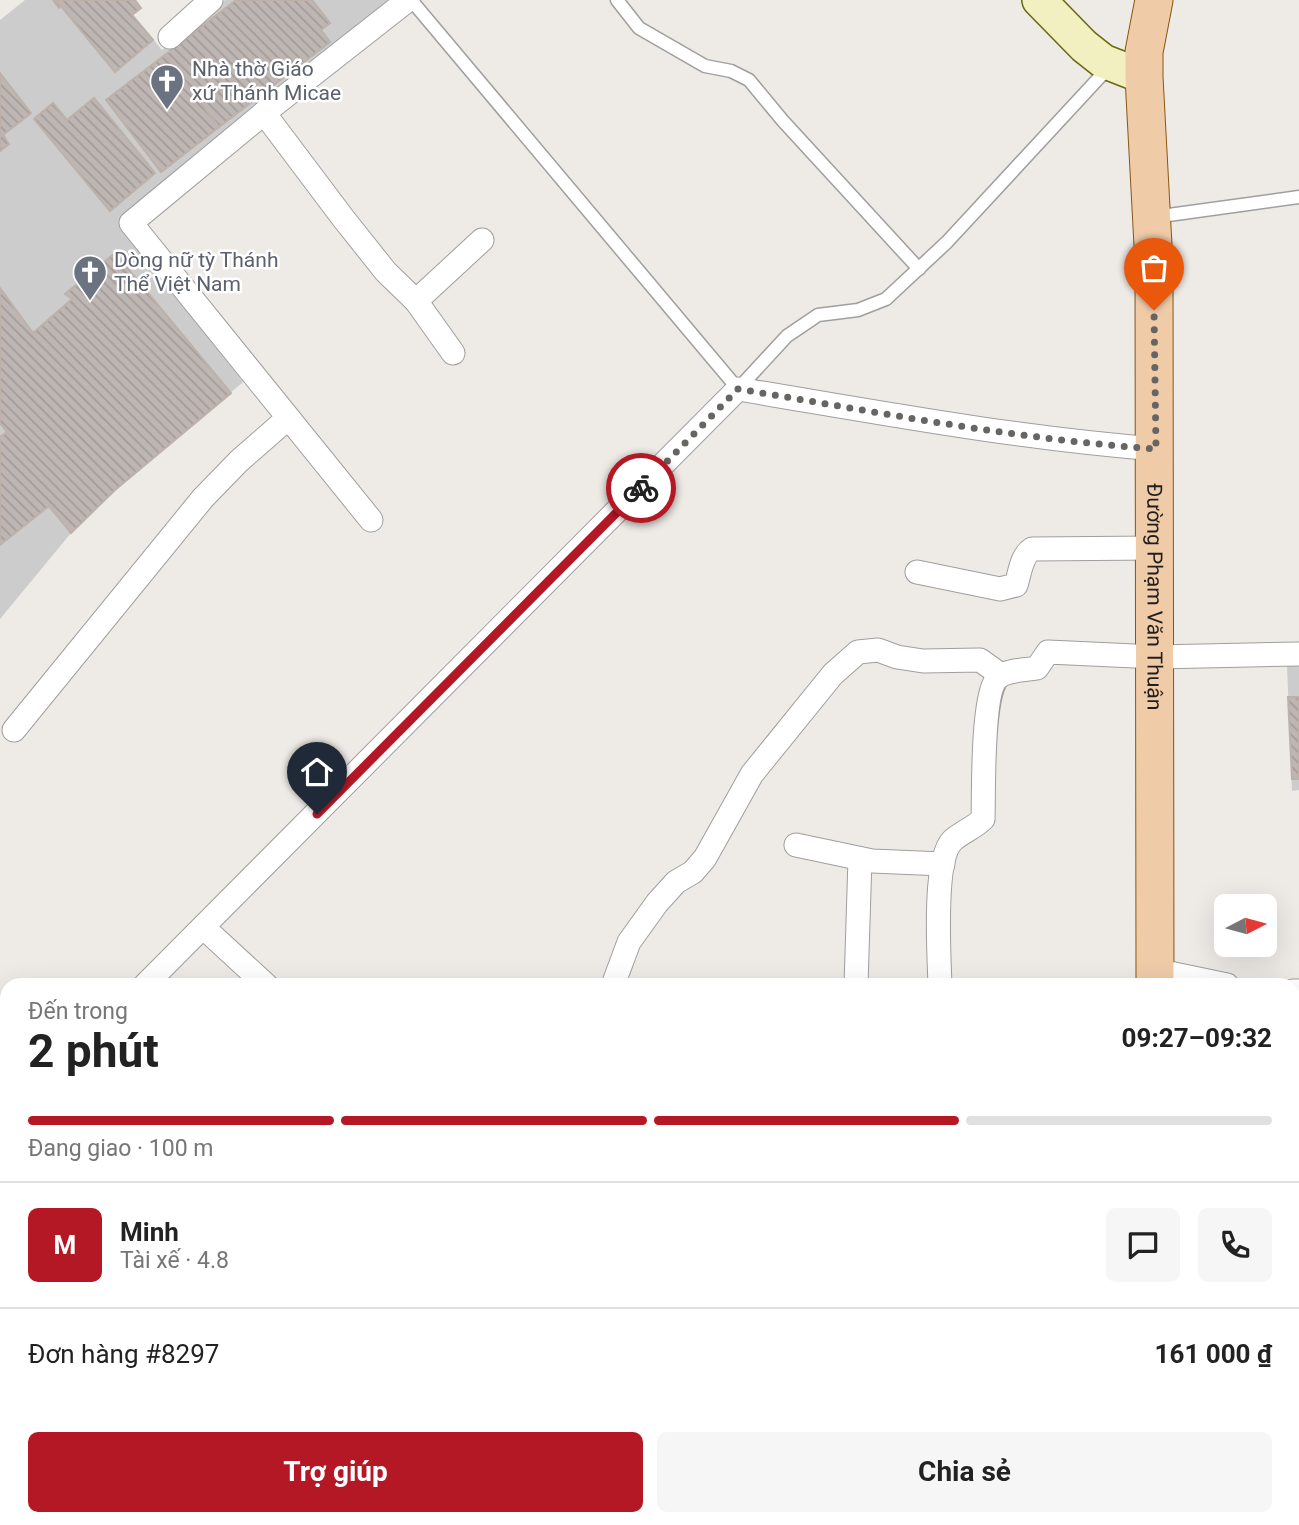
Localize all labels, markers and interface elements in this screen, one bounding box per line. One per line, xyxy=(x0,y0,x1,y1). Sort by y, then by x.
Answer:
place label: Nhà thờ Giáo xứ Thánh Micae xyxy=(192,57,341,105)
church icon: Nhà thờ Giáo xứ Thánh Micae xyxy=(148,62,186,111)
pin xyxy=(1124,238,1184,310)
place label: Dòng nữ tỳ Thánh Thể Việt Nam xyxy=(114,248,278,296)
icon: bag xyxy=(1135,249,1173,287)
church icon: Dòng nữ tỳ Thánh Thể Việt Nam xyxy=(71,253,109,302)
courier xyxy=(606,453,676,523)
icon: bike xyxy=(622,469,660,507)
street label: Đường Phạm Văn Thuận xyxy=(1142,483,1167,710)
pin xyxy=(287,742,347,814)
icon: home xyxy=(298,753,336,791)
north arrow xyxy=(1214,894,1278,957)
map controls xyxy=(1214,894,1277,957)
text: Đến trong xyxy=(28,998,128,1025)
text: 09:27–09:32 xyxy=(1122,1023,1272,1053)
text: 2 phút xyxy=(28,1024,159,1078)
text: Đang giao · 100 m xyxy=(28,1135,213,1162)
button: chat xyxy=(1106,1208,1180,1282)
button: phone xyxy=(1198,1208,1272,1282)
text: Minh xyxy=(120,1217,179,1247)
text: M xyxy=(54,1230,76,1260)
text: Tài xế · 4.8 xyxy=(120,1247,229,1274)
text: Đơn hàng #8297 xyxy=(28,1339,219,1369)
text: 161 000 ₫ xyxy=(1155,1339,1272,1369)
button: Trợ giúp xyxy=(28,1432,643,1512)
button: Chia sẻ xyxy=(657,1432,1272,1512)

